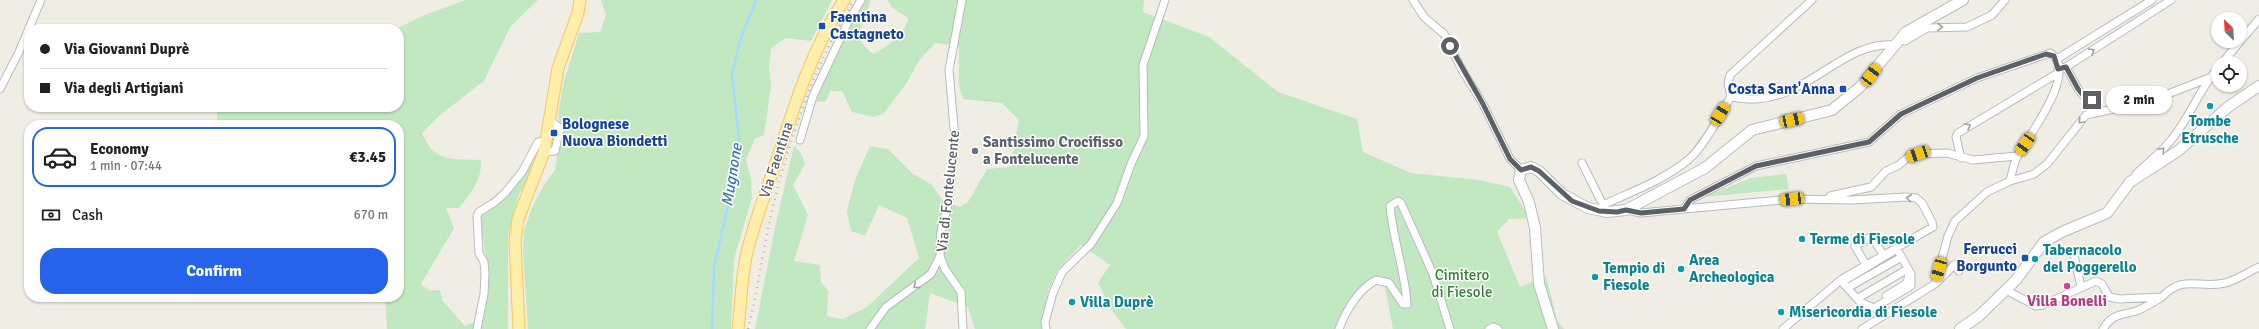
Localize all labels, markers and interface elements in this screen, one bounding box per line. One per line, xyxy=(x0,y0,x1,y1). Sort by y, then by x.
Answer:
place label: Faentina Castagneto xyxy=(830,8,904,43)
north arrow xyxy=(2211,12,2247,48)
map controls xyxy=(2211,12,2247,92)
marker: Faentina Castagneto xyxy=(817,21,827,31)
one-way arrow xyxy=(1937,23,1943,32)
route start xyxy=(1441,37,1459,55)
text: Via Giovanni Duprè xyxy=(64,40,189,58)
one-way arrow xyxy=(2088,48,2095,56)
button: locate xyxy=(2211,56,2247,92)
car xyxy=(1859,62,1883,88)
text: Via degli Artigiani xyxy=(64,79,183,97)
place label: Costa Sant'Anna xyxy=(1728,80,1835,98)
marker: Costa Sant'Anna xyxy=(1838,84,1848,94)
callout: 2 min xyxy=(2106,86,2172,114)
route end xyxy=(2083,91,2101,109)
text: 2 min xyxy=(2123,92,2155,108)
car xyxy=(1709,101,1731,127)
marker: Tombe Etrusche xyxy=(2205,101,2215,111)
car xyxy=(1779,112,1805,128)
place label: Tombe Etrusche xyxy=(2181,112,2239,147)
place label: Bolognese Nuova Biondetti xyxy=(562,115,667,150)
one-way arrow xyxy=(2078,116,2085,124)
street label: Via Faentina xyxy=(755,119,797,201)
one-way arrow xyxy=(1964,124,1971,131)
marker: Bolognese Nuova Biondetti xyxy=(549,128,559,138)
street label: Via di Fontelucente xyxy=(933,129,963,253)
car xyxy=(2013,131,2037,157)
place label: Santissimo Crocifisso a Fontelucente xyxy=(983,133,1123,168)
icon: car xyxy=(42,139,78,175)
text: Economy xyxy=(90,140,149,158)
water label: Mugnone xyxy=(717,141,747,208)
car xyxy=(1905,144,1931,164)
marker: Santissimo Crocifisso a Fontelucente xyxy=(970,146,980,156)
one-way arrow xyxy=(2157,147,2165,155)
text: €3.45 xyxy=(349,148,386,166)
text: 1 min · 07:44 xyxy=(90,158,162,174)
car xyxy=(1779,192,1805,206)
one-way arrow xyxy=(1906,193,1912,202)
icon: cash xyxy=(40,204,62,226)
text: Cash xyxy=(72,206,103,224)
text: 670 m xyxy=(354,207,388,223)
place label: Terme di Fiesole xyxy=(1810,230,1915,248)
marker: Terme di Fiesole xyxy=(1797,234,1807,244)
place label: Ferrucci Borgunto xyxy=(1956,240,2017,275)
place label: Tabernacolo del Poggerello xyxy=(2043,241,2137,276)
button: Confirm xyxy=(40,248,388,294)
place label: Area Archeologica xyxy=(1689,251,1775,286)
marker: Ferrucci Borgunto xyxy=(2020,253,2030,263)
marker: Tabernacolo del Poggerello xyxy=(2030,254,2040,264)
car xyxy=(1930,256,1948,282)
place label: Tempio di Fiesole xyxy=(1603,259,1665,294)
marker: Area Archeologica xyxy=(1676,264,1686,274)
park label: Cimitero di Fiesole xyxy=(1432,266,1492,301)
marker: Tempio di Fiesole xyxy=(1590,272,1600,282)
one-way arrow xyxy=(914,281,921,288)
marker: Villa Bonelli xyxy=(2062,281,2072,291)
place label: Villa Bonelli xyxy=(2027,292,2107,310)
place label: Villa Duprè xyxy=(1080,293,1153,311)
marker: Villa Duprè xyxy=(1067,297,1077,307)
place label: Misericordia di Fiesole xyxy=(1789,303,1937,321)
marker: Misericordia di Fiesole xyxy=(1776,307,1786,317)

